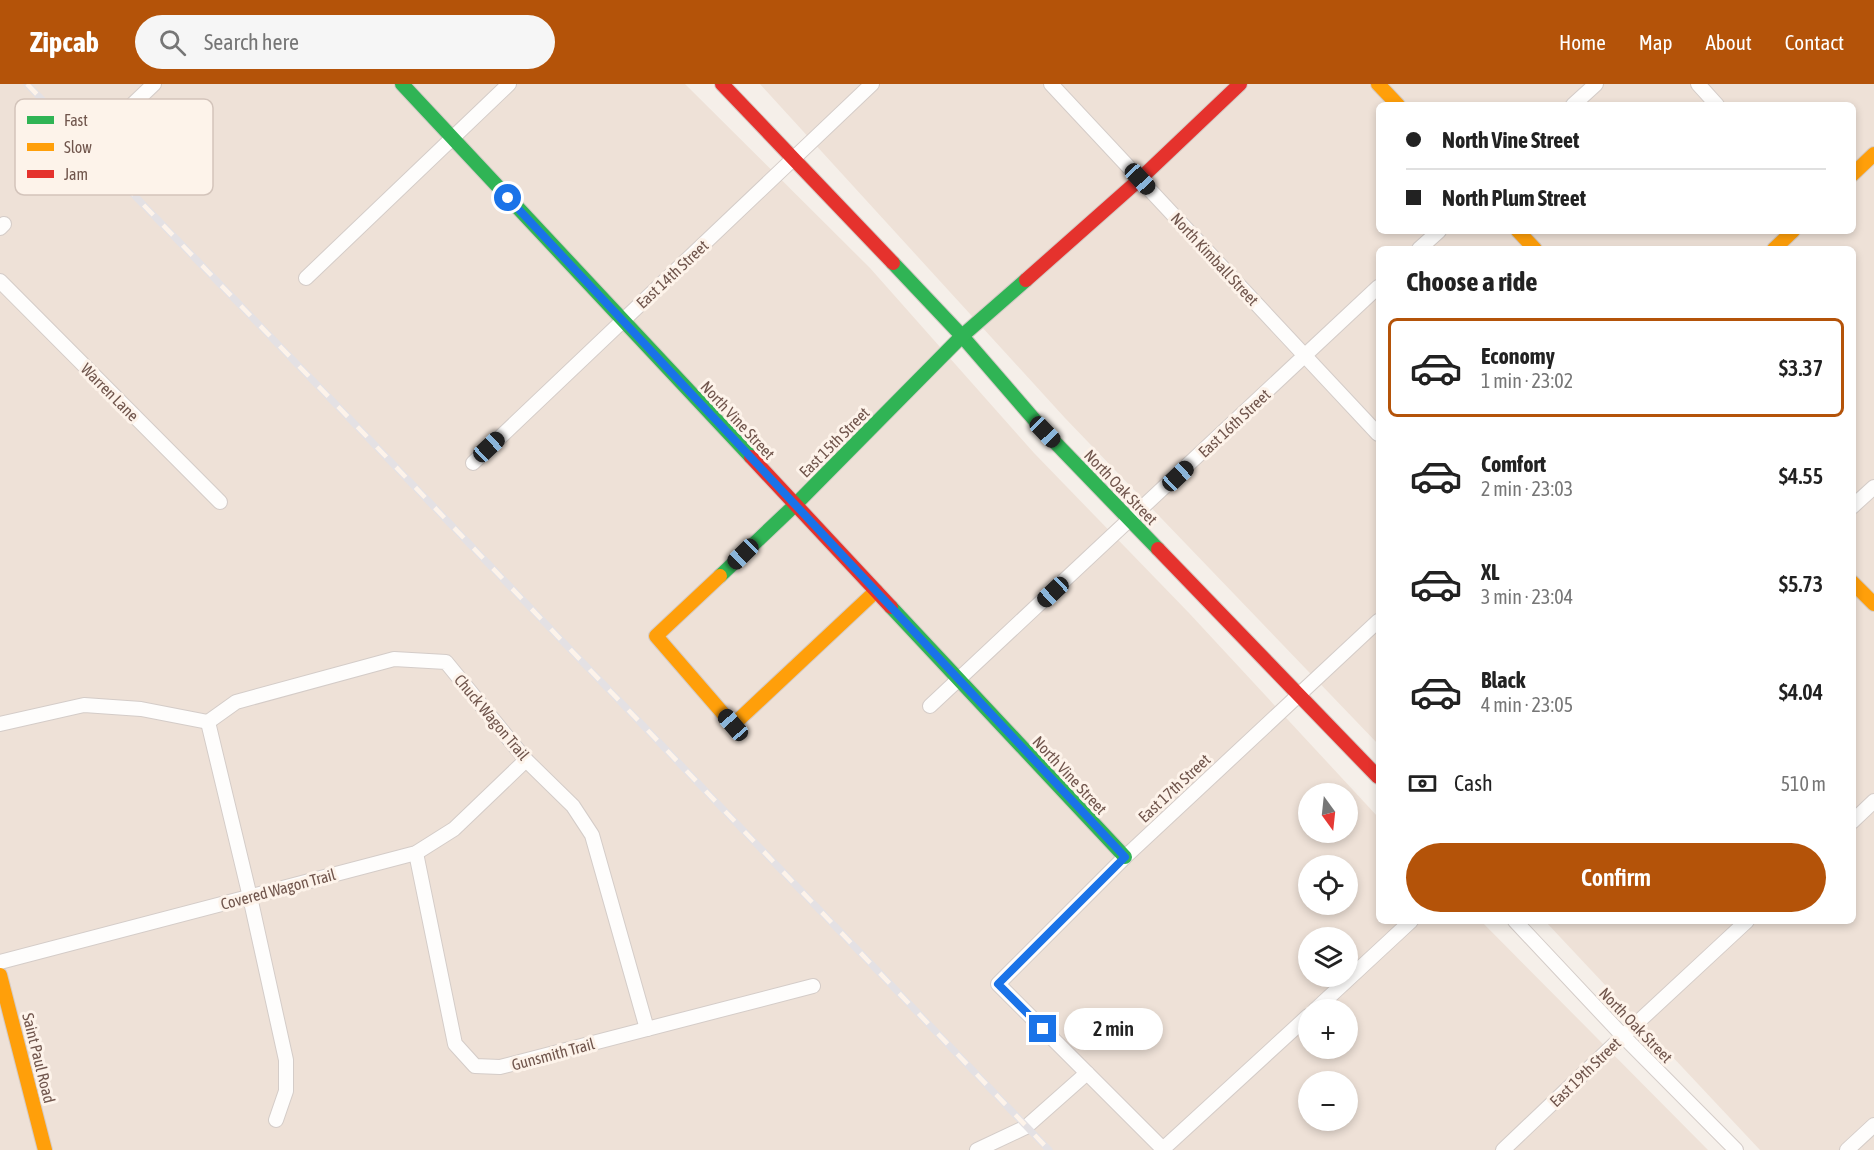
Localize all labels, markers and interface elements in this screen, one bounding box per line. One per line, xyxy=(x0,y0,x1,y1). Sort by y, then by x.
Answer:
search box xyxy=(135,15,555,69)
text: Zipcab xyxy=(30,26,99,58)
icon: search xyxy=(156,26,189,59)
text: Search here xyxy=(204,29,299,55)
text: Home xyxy=(1559,30,1606,54)
text: Map xyxy=(1639,30,1673,54)
text: About xyxy=(1706,30,1752,54)
text: Contact xyxy=(1785,30,1844,54)
legend xyxy=(15,99,213,195)
text: Fast xyxy=(64,111,88,129)
text: North Vine Street xyxy=(1442,127,1579,153)
text: Slow xyxy=(64,138,92,156)
car xyxy=(1121,160,1159,198)
text: Jam xyxy=(64,165,88,183)
route start xyxy=(494,184,521,211)
text: North Plum Street xyxy=(1442,185,1586,211)
street label: North Kimball Street xyxy=(1168,209,1263,309)
street label: East 14th Street xyxy=(632,236,712,312)
text: Choose a ride xyxy=(1406,266,1538,297)
icon: car xyxy=(1409,341,1463,395)
text: Economy xyxy=(1481,343,1555,369)
text: $3.37 xyxy=(1779,355,1823,381)
street label: Warren Lane xyxy=(78,360,142,424)
text: 1 min · 23:02 xyxy=(1481,369,1573,392)
street label: North Vine Street xyxy=(697,377,779,463)
street label: East 16th Street xyxy=(1194,385,1274,461)
street label: East 15th Street xyxy=(795,403,873,481)
car xyxy=(1026,413,1064,451)
car xyxy=(470,428,508,466)
street label: North Oak Street xyxy=(1081,446,1162,528)
icon: car xyxy=(1409,449,1463,503)
text: Comfort xyxy=(1481,451,1546,477)
car xyxy=(1159,457,1197,495)
text: $4.55 xyxy=(1779,463,1823,489)
text: 2 min · 23:03 xyxy=(1481,477,1573,500)
car xyxy=(724,535,762,573)
icon: car xyxy=(1409,557,1463,611)
text: XL xyxy=(1481,559,1499,585)
text: $5.73 xyxy=(1779,571,1823,597)
car xyxy=(1034,573,1072,611)
text: 3 min · 23:04 xyxy=(1481,585,1573,608)
icon: car xyxy=(1409,665,1463,719)
text: Black xyxy=(1481,667,1525,693)
street label: Chuck Wagon Trail xyxy=(450,671,534,765)
text: $4.04 xyxy=(1779,679,1823,705)
text: 4 min · 23:05 xyxy=(1481,693,1573,716)
car xyxy=(714,706,752,744)
street label: North Vine Street xyxy=(1029,732,1111,818)
street label: East 17th Street xyxy=(1134,750,1214,826)
icon: cash xyxy=(1406,767,1439,800)
text: Cash xyxy=(1454,770,1493,796)
text: 510 m xyxy=(1781,772,1826,795)
north arrow xyxy=(1298,783,1358,843)
map controls xyxy=(1298,783,1358,1131)
button: Confirm xyxy=(1406,843,1826,912)
button: locate xyxy=(1298,855,1358,915)
street label: Covered Wagon Trail xyxy=(219,865,338,914)
button: layers xyxy=(1298,927,1358,987)
street label: North Oak Street xyxy=(1596,984,1677,1066)
button: + xyxy=(1298,999,1358,1059)
callout: 2 min xyxy=(1064,1008,1163,1050)
street label: Saint Paul Road xyxy=(19,1011,59,1105)
route end xyxy=(1029,1015,1056,1042)
text: 2 min xyxy=(1093,1017,1134,1040)
street label: Gunsmith Trail xyxy=(510,1034,597,1074)
street label: East 19th Street xyxy=(1546,1034,1624,1110)
button: − xyxy=(1298,1071,1358,1131)

